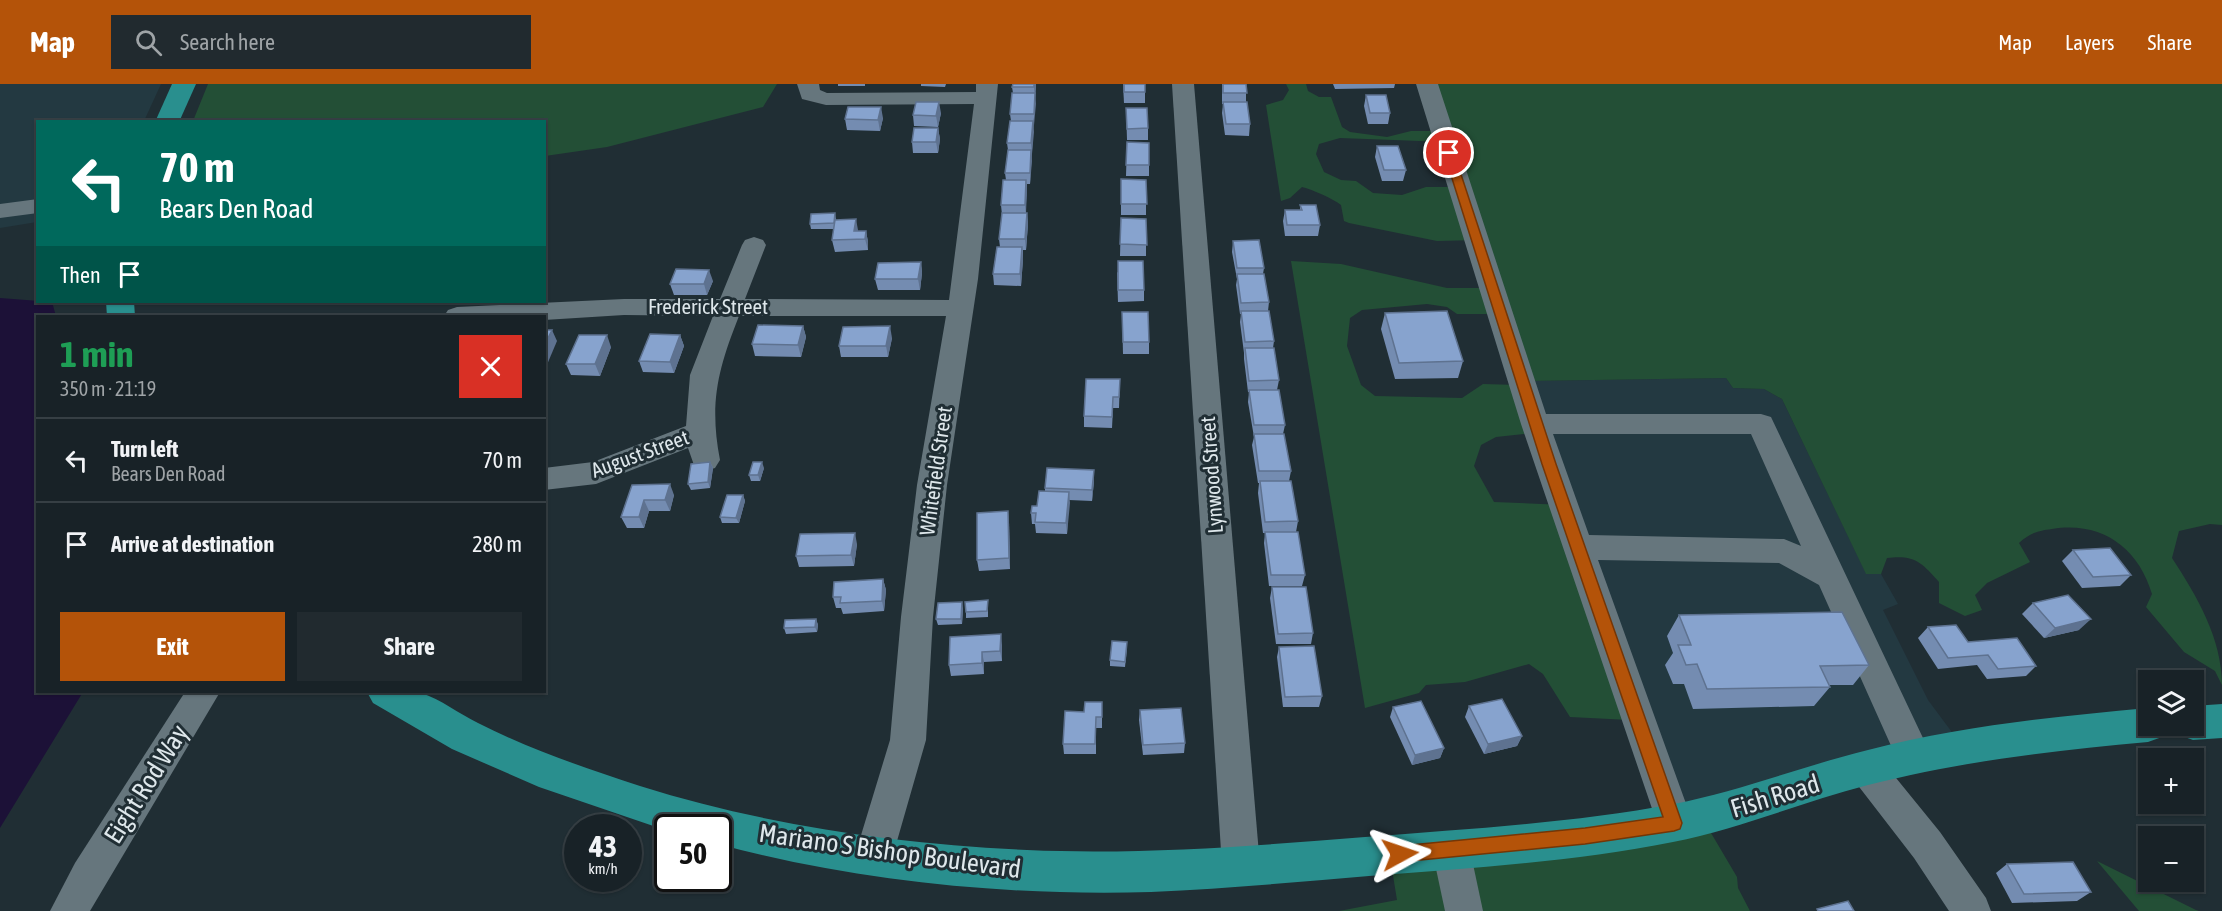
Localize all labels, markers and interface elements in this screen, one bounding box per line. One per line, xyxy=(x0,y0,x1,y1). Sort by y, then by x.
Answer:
search box xyxy=(111,15,531,69)
text: Map xyxy=(30,26,75,58)
icon: search xyxy=(132,26,165,59)
text: Search here xyxy=(180,29,275,55)
text: Map xyxy=(1998,30,2032,54)
text: Layers xyxy=(2065,30,2115,54)
text: Share xyxy=(2148,30,2192,54)
pin xyxy=(1423,127,1474,178)
icon: arrive xyxy=(1432,136,1465,169)
text: 70 m xyxy=(159,143,234,191)
icon: left xyxy=(60,144,138,222)
text: Bears Den Road xyxy=(159,193,314,224)
icon: arrive xyxy=(113,258,146,291)
text: Then xyxy=(60,262,101,288)
street label: Frederick Street xyxy=(648,294,768,318)
text: 1 min xyxy=(60,333,134,375)
button: close xyxy=(459,335,522,398)
text: 350 m · 21:19 xyxy=(60,377,156,400)
street label: Whitefield Street xyxy=(914,405,956,537)
street label: Lynwood Street xyxy=(1195,416,1227,534)
street label: August Street xyxy=(588,424,692,482)
text: Turn left xyxy=(111,436,178,462)
icon: left xyxy=(60,444,93,477)
text: 70 m xyxy=(482,447,522,473)
text: Bears Den Road xyxy=(111,462,225,485)
icon: arrive xyxy=(60,528,93,561)
text: Arrive at destination xyxy=(111,531,274,557)
text: 280 m xyxy=(472,531,522,557)
button: Exit xyxy=(60,612,285,681)
button: Share xyxy=(297,612,522,681)
map controls xyxy=(2138,670,2204,892)
button: layers xyxy=(2138,670,2204,736)
street label: Eight Rod Way xyxy=(98,719,194,849)
button: + xyxy=(2138,748,2204,814)
street label: Fish Road xyxy=(1727,768,1823,824)
speed limit sign: 50 xyxy=(654,814,732,892)
street label: Mariano S Bishop Boulevard xyxy=(757,818,1023,884)
position arrow xyxy=(1368,822,1432,886)
button: − xyxy=(2138,826,2204,892)
text: 43 xyxy=(589,829,617,863)
text: km/h xyxy=(588,860,618,877)

